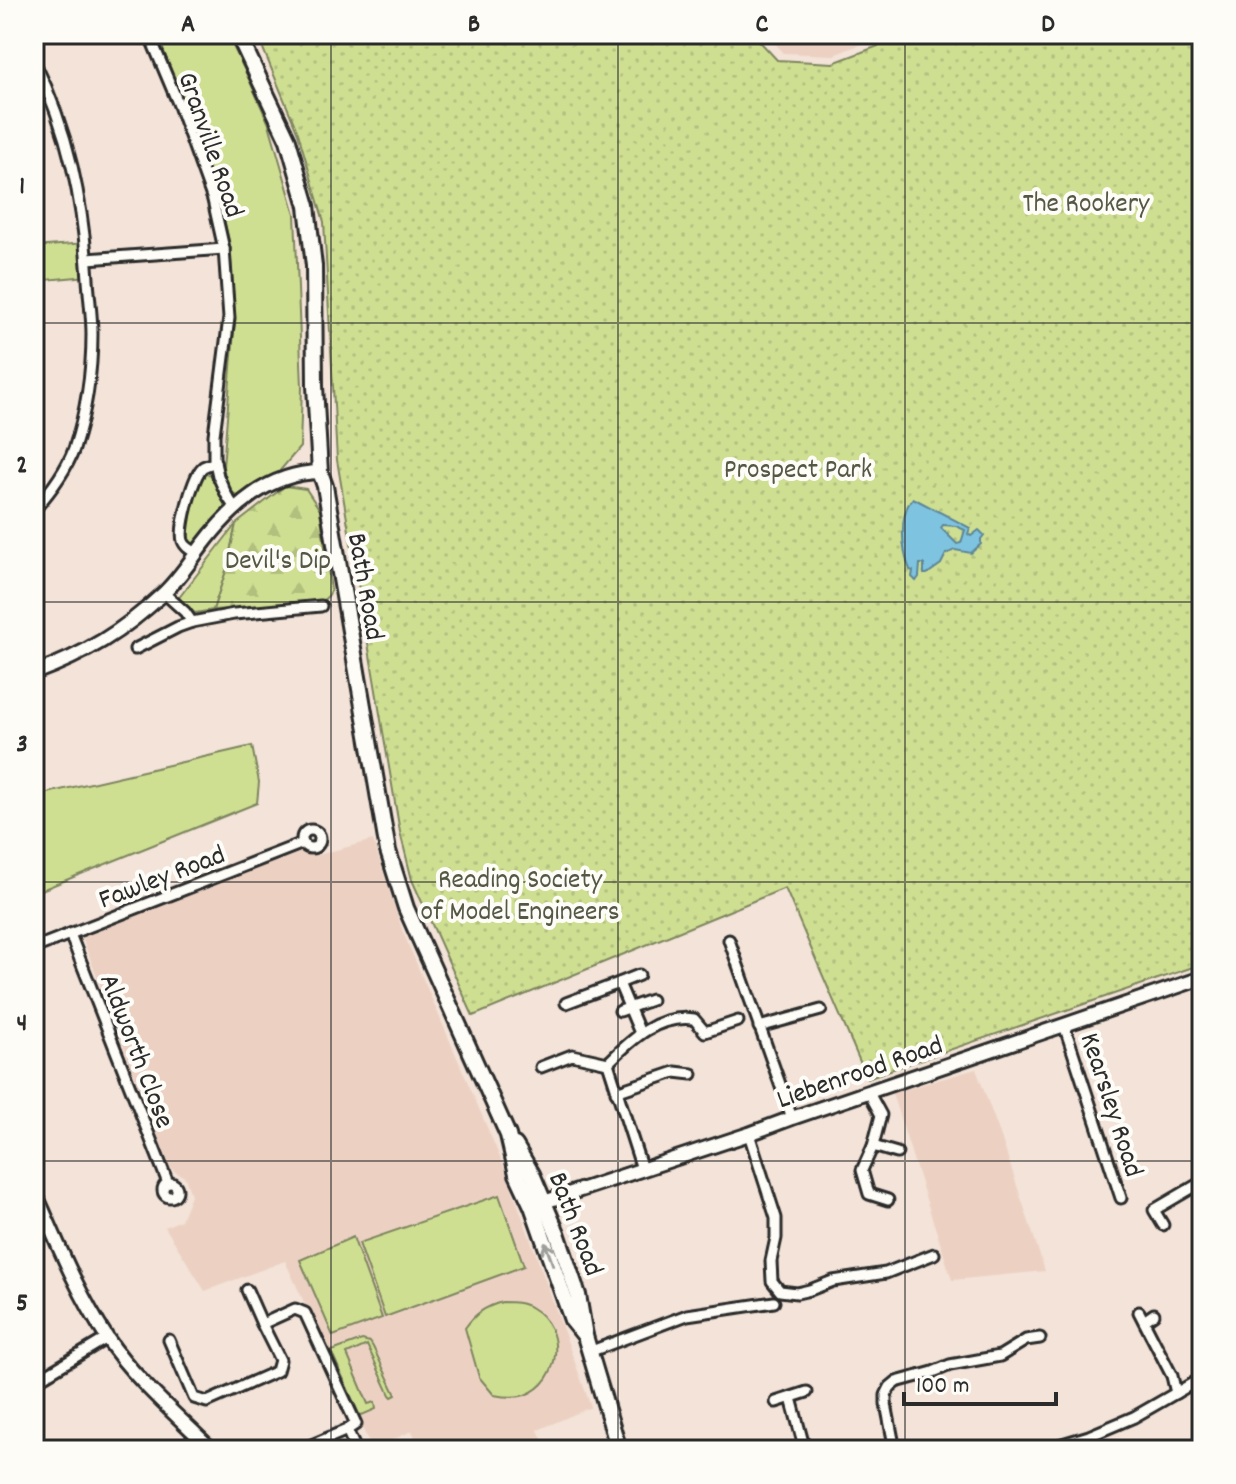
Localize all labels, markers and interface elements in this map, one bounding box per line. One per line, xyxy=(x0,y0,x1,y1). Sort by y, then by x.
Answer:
text: A xyxy=(181,7,195,44)
text: B xyxy=(468,7,480,44)
text: C xyxy=(756,7,769,44)
text: D xyxy=(1041,7,1055,44)
street label: Granville Road xyxy=(165,67,252,224)
text: 1 xyxy=(19,169,25,206)
park label: The Rookery xyxy=(1023,186,1150,226)
text: 2 xyxy=(16,448,28,485)
park label: Prospect Park xyxy=(724,452,872,492)
street label: Bath Road xyxy=(334,530,392,644)
park label: Devil's Dip xyxy=(225,543,331,583)
text: 3 xyxy=(16,727,28,764)
street label: Fawley Road xyxy=(94,837,232,922)
park label: Reading Society of Model Engineers xyxy=(421,862,619,934)
street label: Aldworth Close xyxy=(87,969,182,1135)
text: 4 xyxy=(17,1006,27,1043)
street label: Liebenrood Road xyxy=(772,1028,949,1122)
street label: Kearsley Road xyxy=(1067,1028,1151,1183)
street label: Bath Road xyxy=(535,1167,611,1283)
one-way arrow xyxy=(541,1242,555,1267)
text: 5 xyxy=(16,1286,28,1323)
scale bar xyxy=(904,1356,1056,1406)
text: 100 m xyxy=(916,1370,969,1404)

